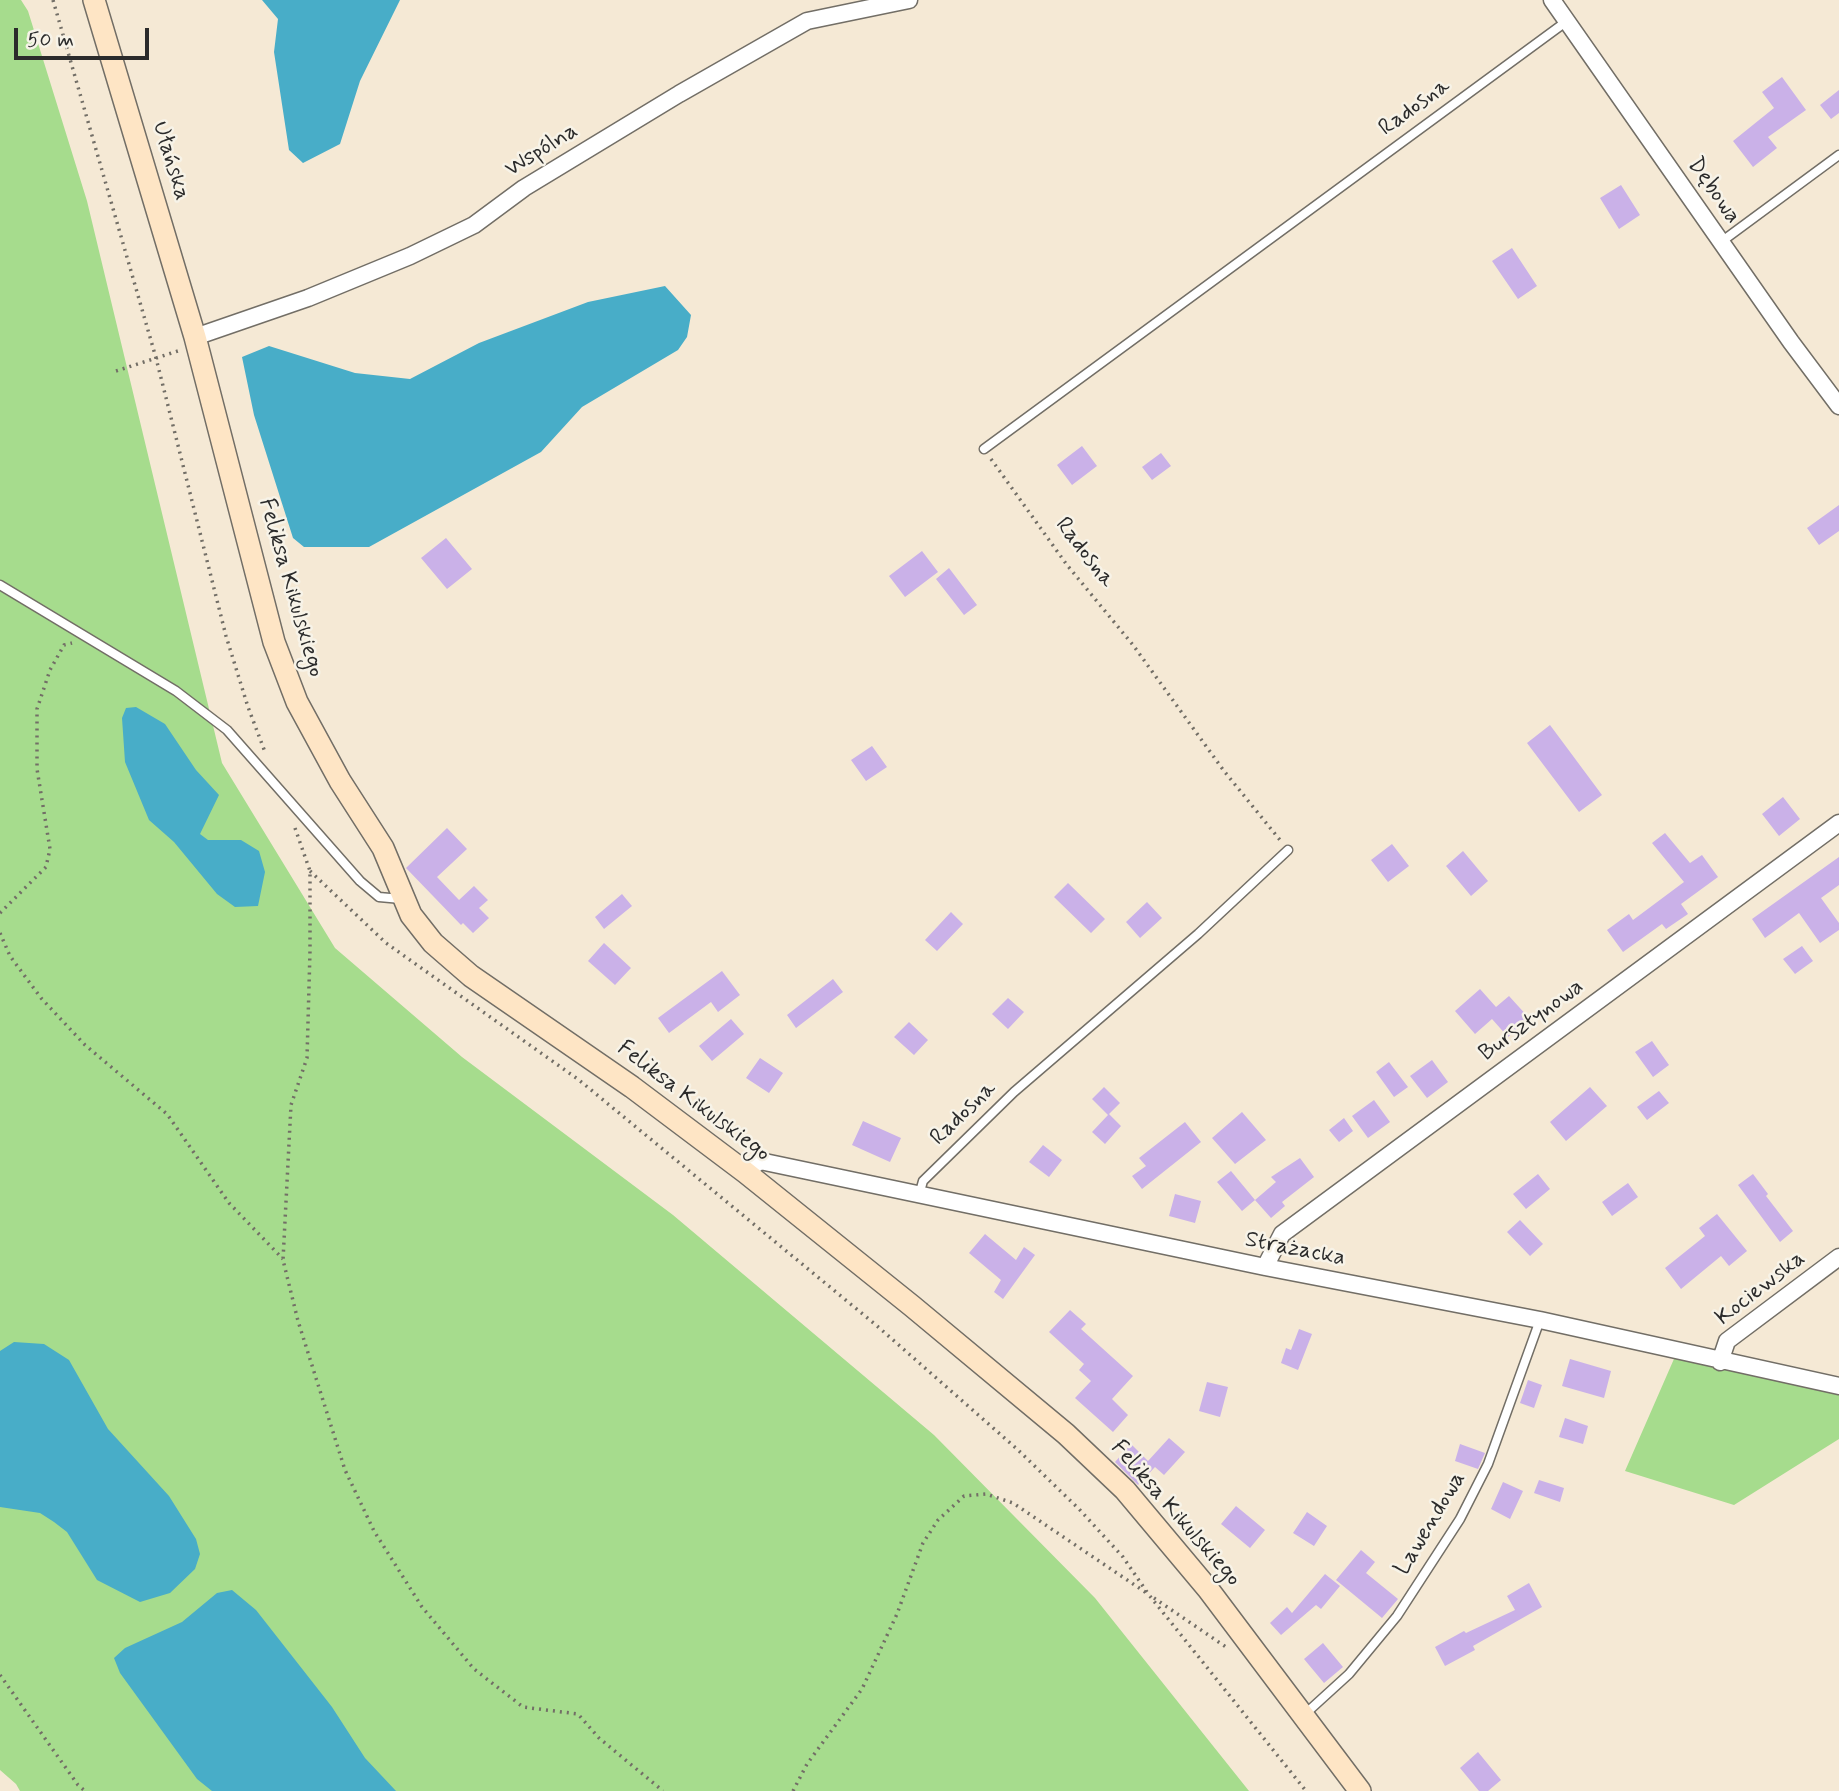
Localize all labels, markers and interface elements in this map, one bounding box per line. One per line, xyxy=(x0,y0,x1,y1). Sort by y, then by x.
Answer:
scale bar xyxy=(18,14,152,58)
text: 50 m xyxy=(27,26,74,54)
street label: Radosna xyxy=(1374,73,1456,143)
street label: Ułańska xyxy=(145,118,195,204)
street label: Wspólna xyxy=(501,118,583,184)
street label: Dębowa xyxy=(1680,152,1746,230)
street label: Feliksa Kikulskiego xyxy=(251,495,329,681)
street label: Radosna xyxy=(1048,513,1120,593)
street label: Bursztynowa xyxy=(1474,974,1590,1068)
street label: Feliksa Kikulskiego xyxy=(611,1035,775,1169)
street label: Radosna xyxy=(925,1076,1003,1152)
street label: Strażacka xyxy=(1243,1227,1347,1273)
street label: Kociewska xyxy=(1711,1246,1811,1332)
street label: Feliksa Kikulskiego xyxy=(1104,1435,1246,1593)
street label: Lawendowa xyxy=(1389,1467,1473,1581)

